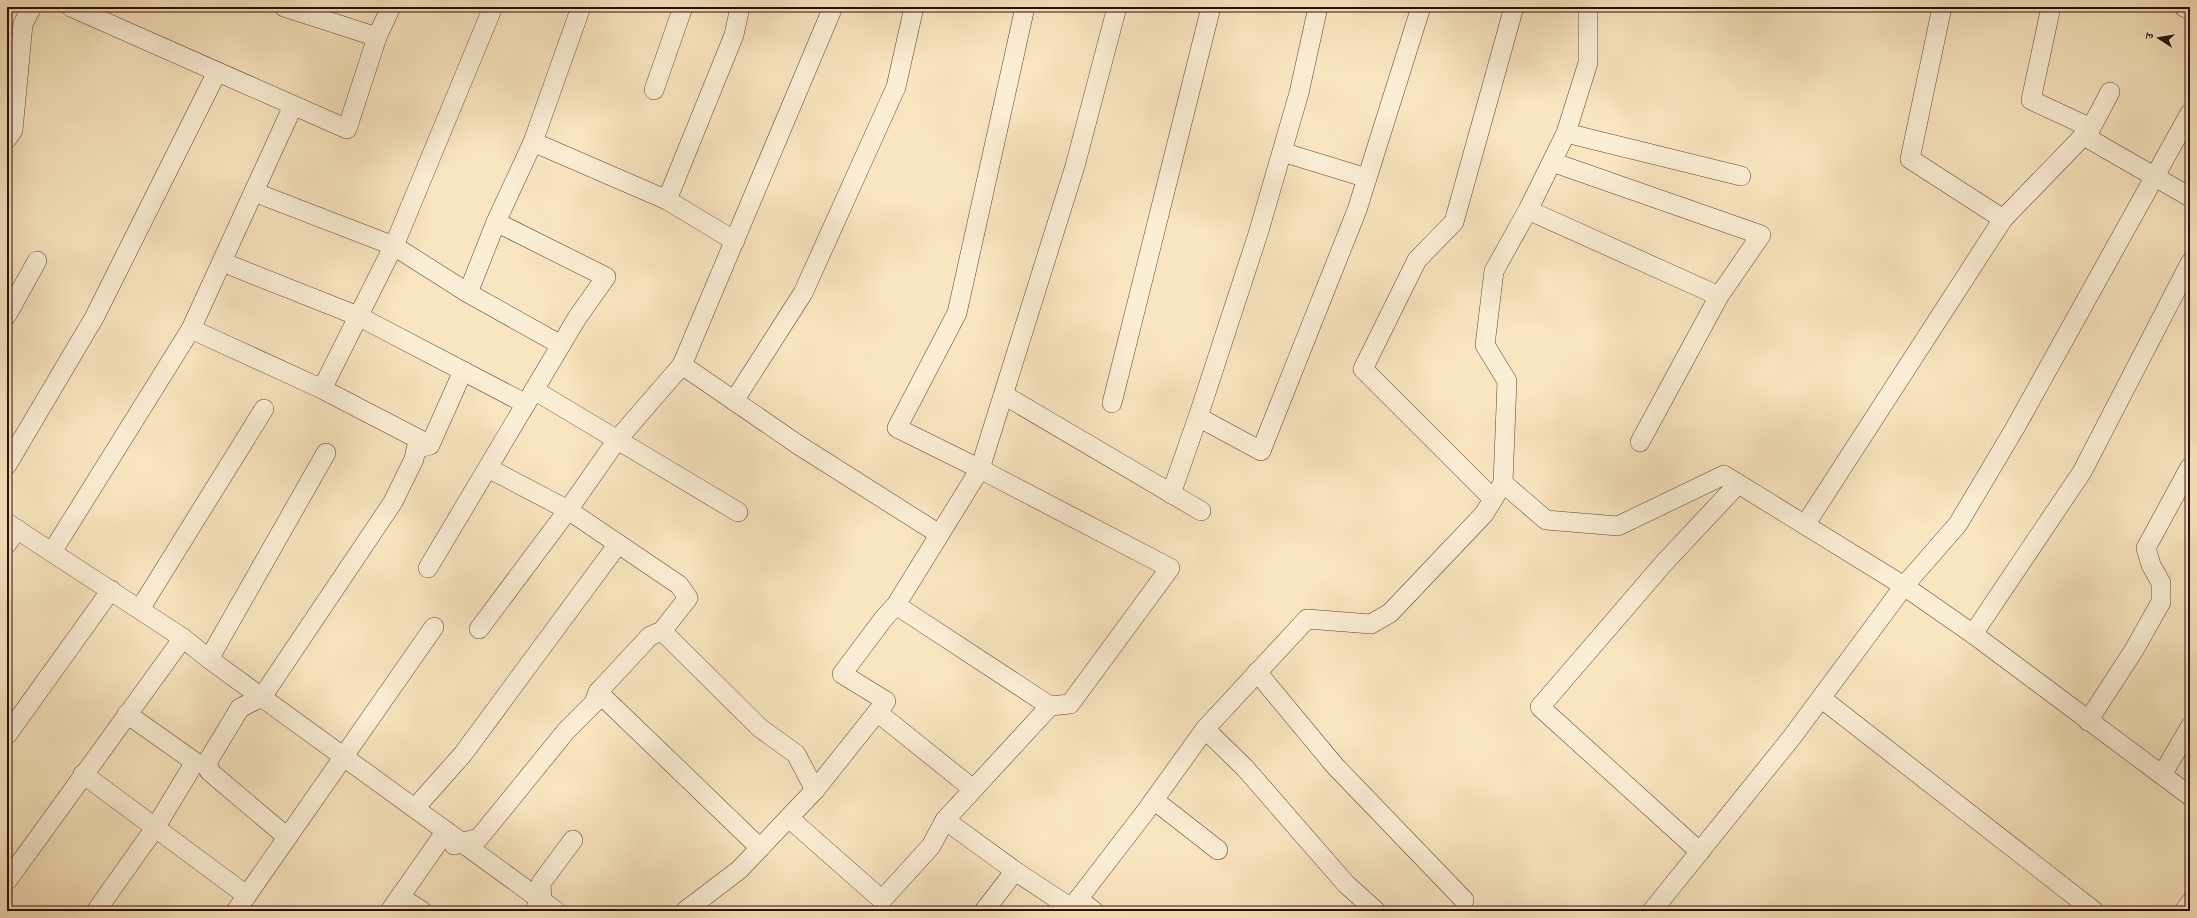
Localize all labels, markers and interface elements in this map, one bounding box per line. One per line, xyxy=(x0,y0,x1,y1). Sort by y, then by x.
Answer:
north arrow xyxy=(2139,18,2179,58)
text: उ xyxy=(2142,30,2157,41)

